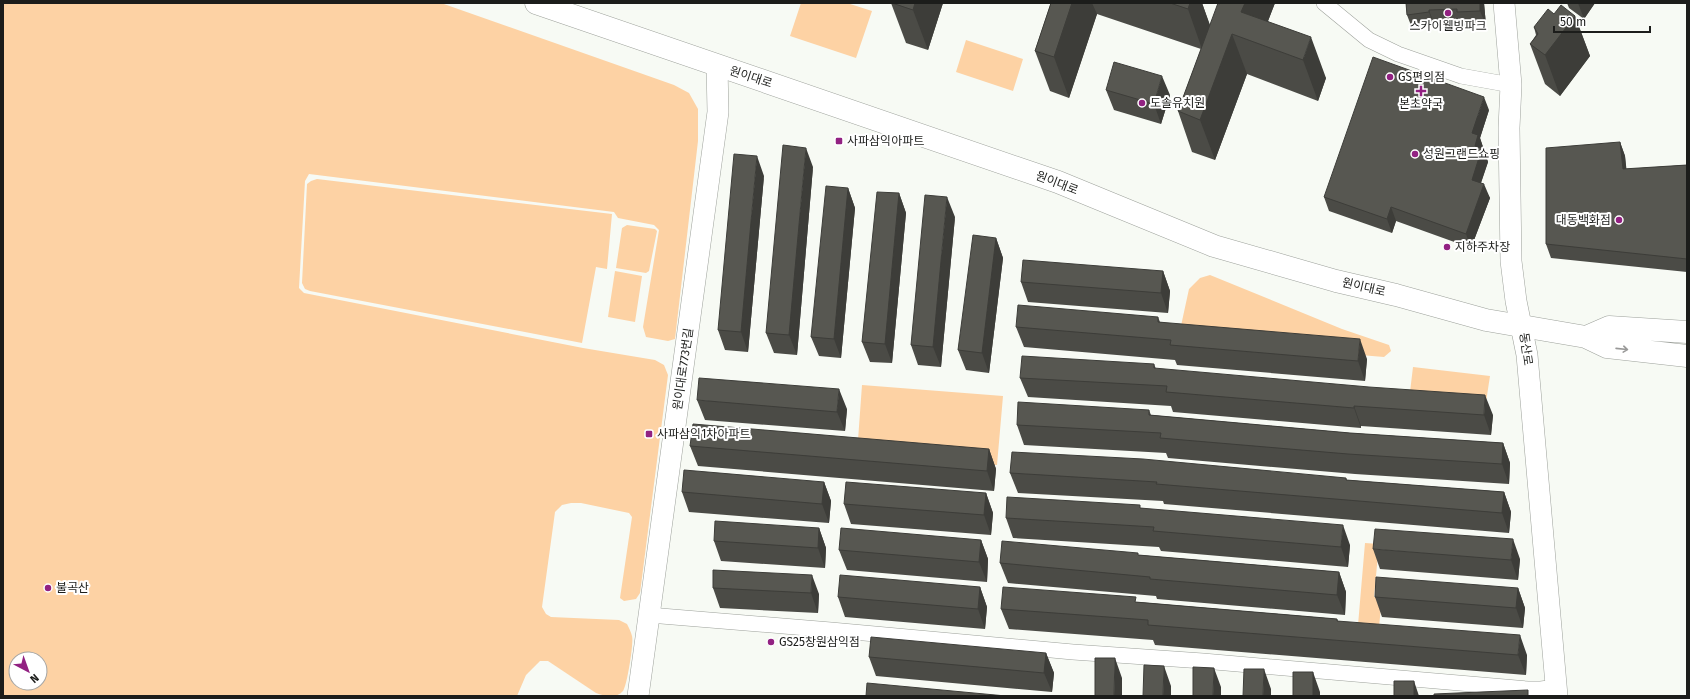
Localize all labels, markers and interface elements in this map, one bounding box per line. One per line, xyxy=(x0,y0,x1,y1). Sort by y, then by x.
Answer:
marker: 스카이웰빙파크 xyxy=(1443,8,1453,18)
scale bar xyxy=(1554,8,1650,34)
text: 50 m xyxy=(1560,15,1586,29)
place label: 스카이웰빙파크 xyxy=(1409,19,1487,33)
street label: 원이대로 xyxy=(728,64,774,90)
place label: GS편의점 xyxy=(1398,70,1445,84)
marker: GS편의점 xyxy=(1385,72,1395,82)
marker: 본초약국 xyxy=(1416,86,1426,96)
place label: 도솔유치원 xyxy=(1150,96,1205,110)
place label: 본초약국 xyxy=(1399,97,1443,111)
marker: 도솔유치원 xyxy=(1137,98,1147,108)
place label: 사파삼익아파트 xyxy=(847,134,924,148)
marker: 사파삼익아파트 xyxy=(834,136,844,146)
place label: 성원그랜드쇼핑 xyxy=(1423,147,1500,161)
marker: 성원그랜드쇼핑 xyxy=(1410,149,1420,159)
street label: 원이대로 xyxy=(1034,169,1080,197)
place label: 대동백화점 xyxy=(1556,213,1611,227)
marker: 대동백화점 xyxy=(1614,215,1624,225)
place label: 지하주차장 xyxy=(1455,240,1510,254)
marker: 지하주차장 xyxy=(1442,242,1452,252)
street label: 원이대로 xyxy=(1341,275,1387,299)
street label: 원이대로773번길 xyxy=(670,327,696,411)
street label: 동산로 xyxy=(1517,332,1535,366)
one-way arrow xyxy=(1615,345,1628,352)
place label: 사파삼익1차아파트 xyxy=(657,427,751,441)
marker: 사파삼익1차아파트 xyxy=(644,429,654,439)
place label: 불곡산 xyxy=(56,581,89,595)
marker: 불곡산 xyxy=(43,583,53,593)
place label: GS25창원삼익점 xyxy=(779,635,860,649)
marker: GS25창원삼익점 xyxy=(766,637,776,647)
north arrow xyxy=(8,651,48,691)
text: N xyxy=(27,671,41,685)

